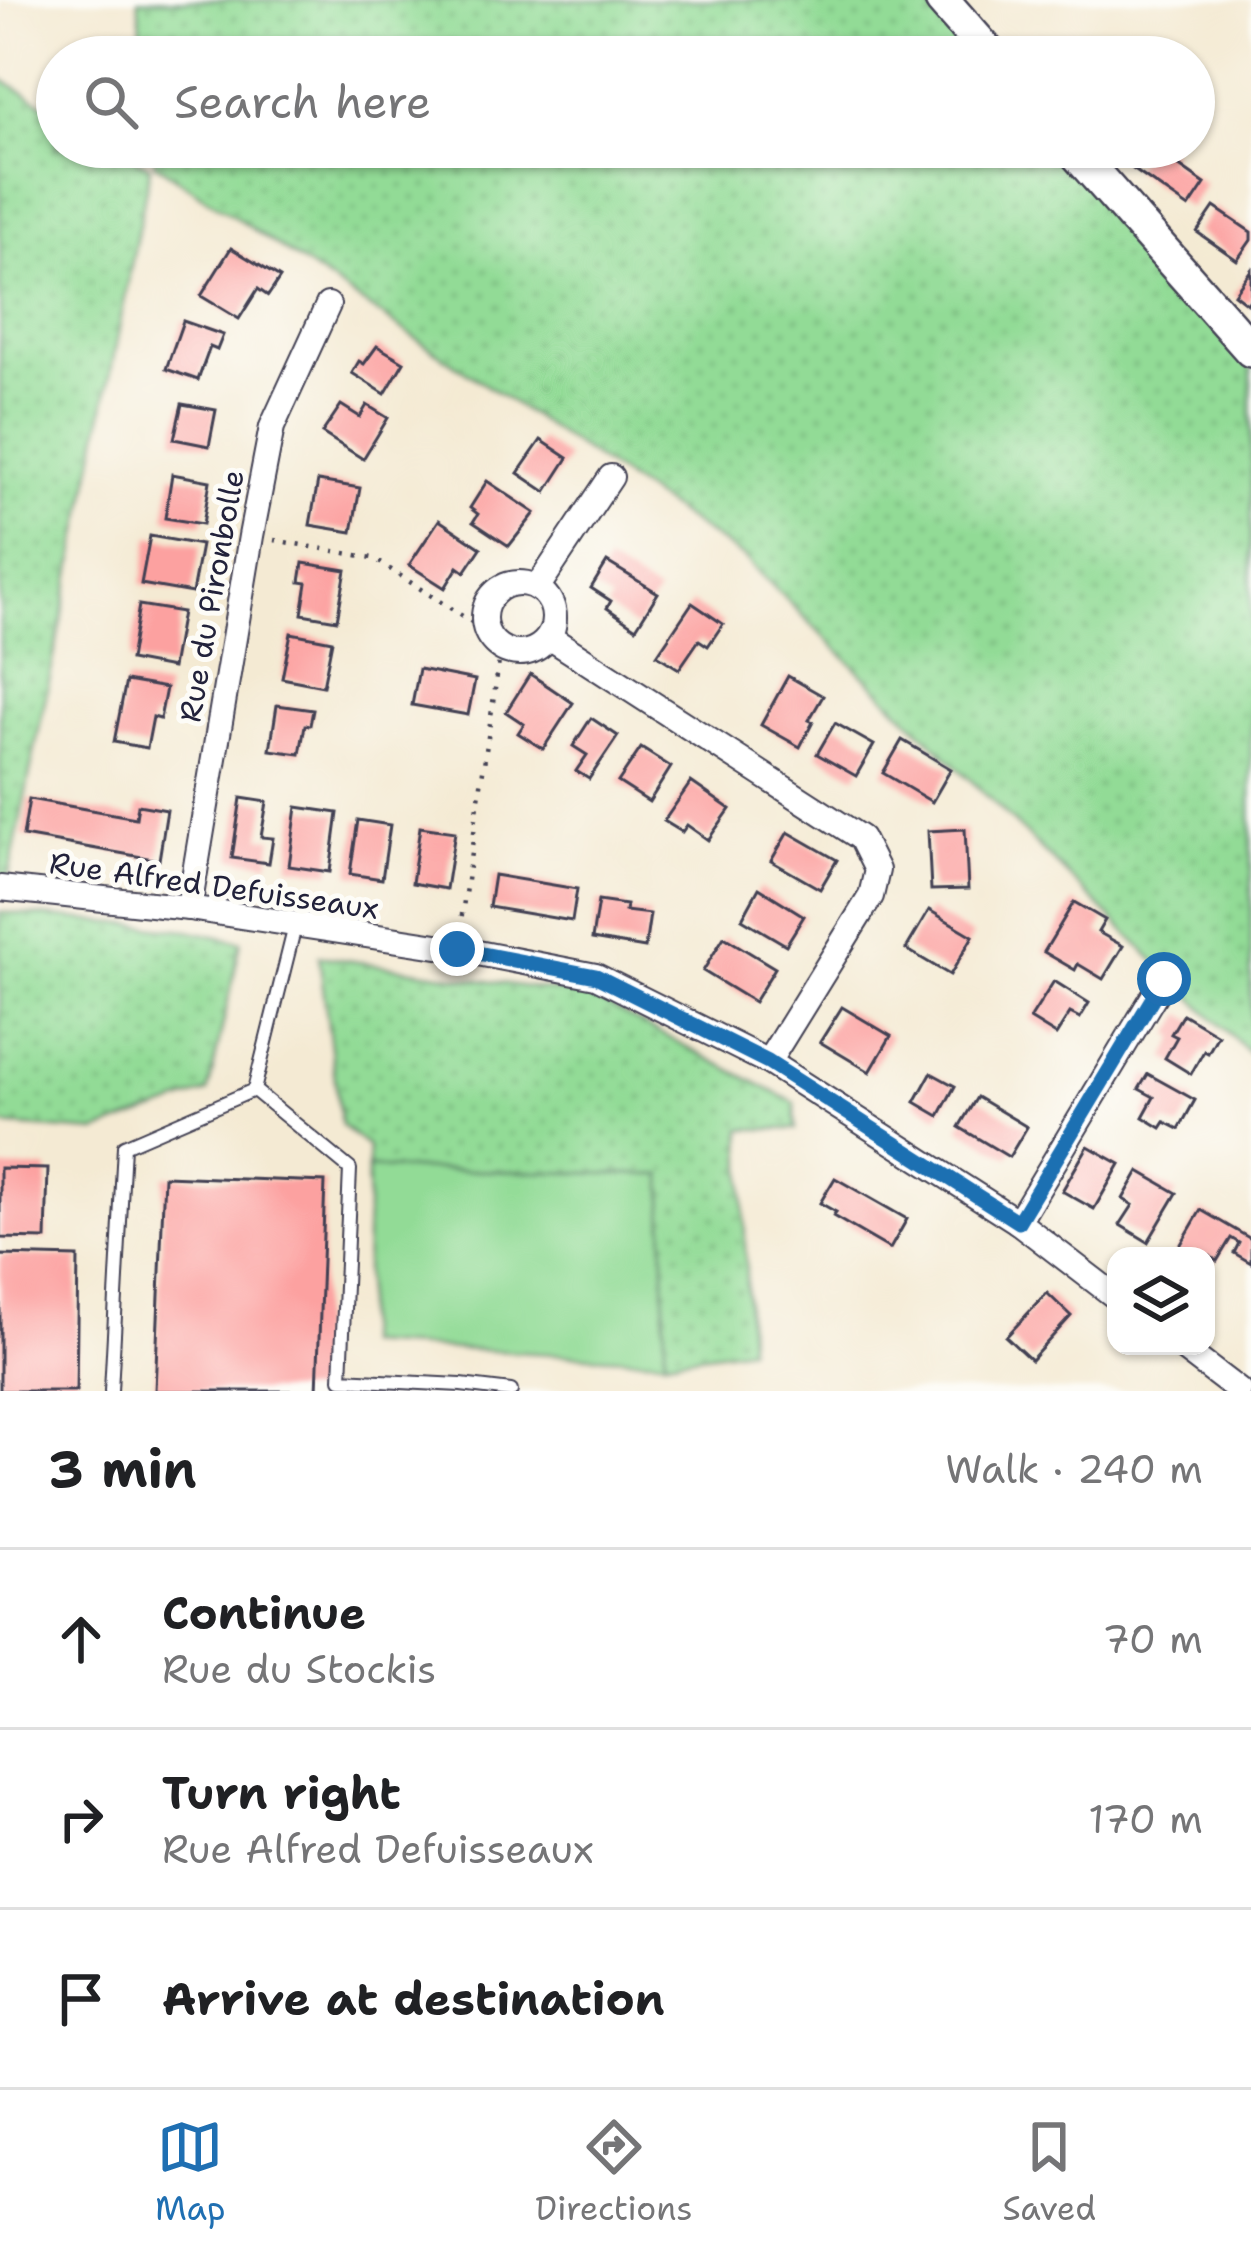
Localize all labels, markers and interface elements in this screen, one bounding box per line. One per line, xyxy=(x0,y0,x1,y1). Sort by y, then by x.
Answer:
search box xyxy=(36,36,1215,168)
icon: search xyxy=(78,69,144,135)
text: Search here xyxy=(174,72,431,132)
street label: Rue du Pironbolle xyxy=(169,467,254,725)
street label: Rue Alfred Defuisseaux xyxy=(47,842,381,929)
route end xyxy=(430,922,484,976)
route start xyxy=(1137,952,1191,1006)
map controls xyxy=(1107,1247,1215,1355)
button: layers xyxy=(1107,1247,1215,1355)
text: 3 min xyxy=(48,1435,197,1503)
text: Walk · 240 m xyxy=(945,1443,1203,1495)
text: Continue xyxy=(162,1583,366,1643)
icon: ahead xyxy=(48,1606,114,1672)
text: 70 m xyxy=(1102,1613,1203,1665)
text: Rue du Stockis xyxy=(162,1643,436,1695)
text: Turn right xyxy=(162,1763,401,1823)
icon: right xyxy=(48,1786,114,1852)
text: 170 m xyxy=(1088,1793,1203,1845)
text: Rue Alfred Defuisseaux xyxy=(162,1823,594,1875)
icon: arrive xyxy=(48,1966,114,2032)
text: Arrive at destination xyxy=(162,1969,665,2029)
tab: Map xyxy=(155,2114,226,2231)
tab: Directions xyxy=(535,2114,693,2231)
tab: Saved xyxy=(1002,2114,1096,2231)

